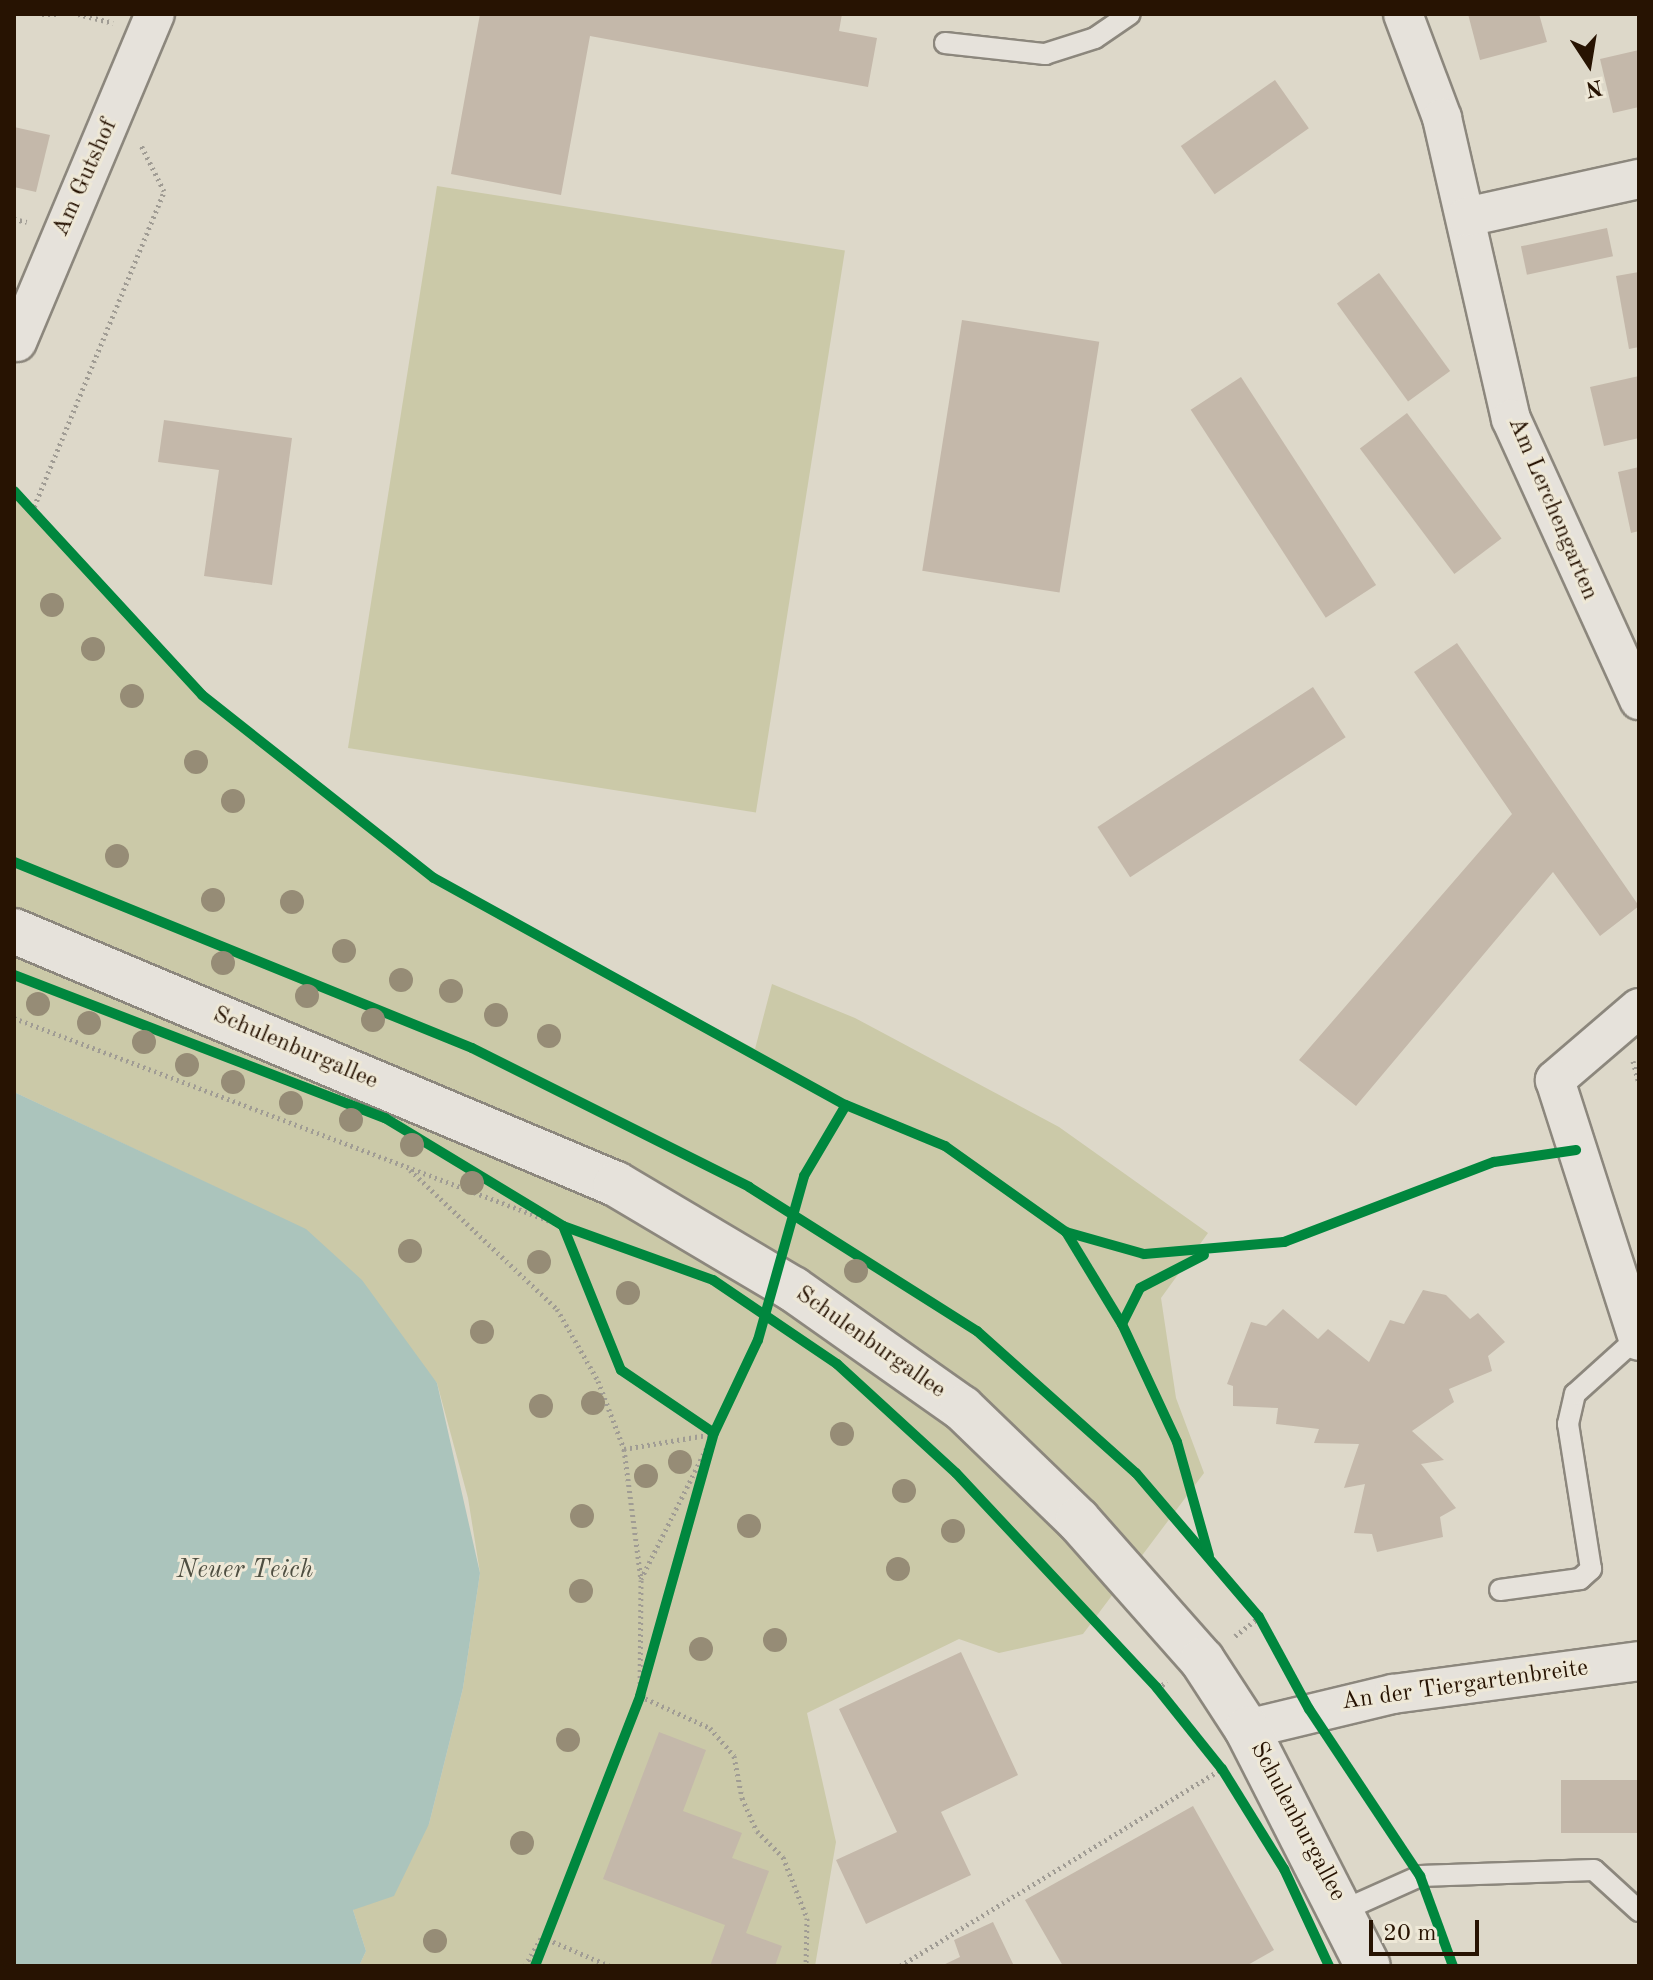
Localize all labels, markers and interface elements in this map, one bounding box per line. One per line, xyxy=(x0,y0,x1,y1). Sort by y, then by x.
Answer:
north arrow xyxy=(1549,24,1629,104)
text: N xyxy=(1583,75,1604,100)
street label: Am Gutshof xyxy=(47,115,125,241)
street label: Am Lerchengarten xyxy=(1501,413,1603,605)
street label: Schulenburgallee xyxy=(208,1001,382,1097)
street label: Schulenburgallee xyxy=(789,1281,951,1405)
water label: Neuer Teich xyxy=(177,1555,313,1587)
street label: An der Tiergartenbreite xyxy=(1340,1654,1590,1718)
street label: Schulenburgallee xyxy=(1243,1737,1351,1907)
scale bar xyxy=(1373,1904,1483,1954)
text: 20 m xyxy=(1383,1922,1437,1946)

